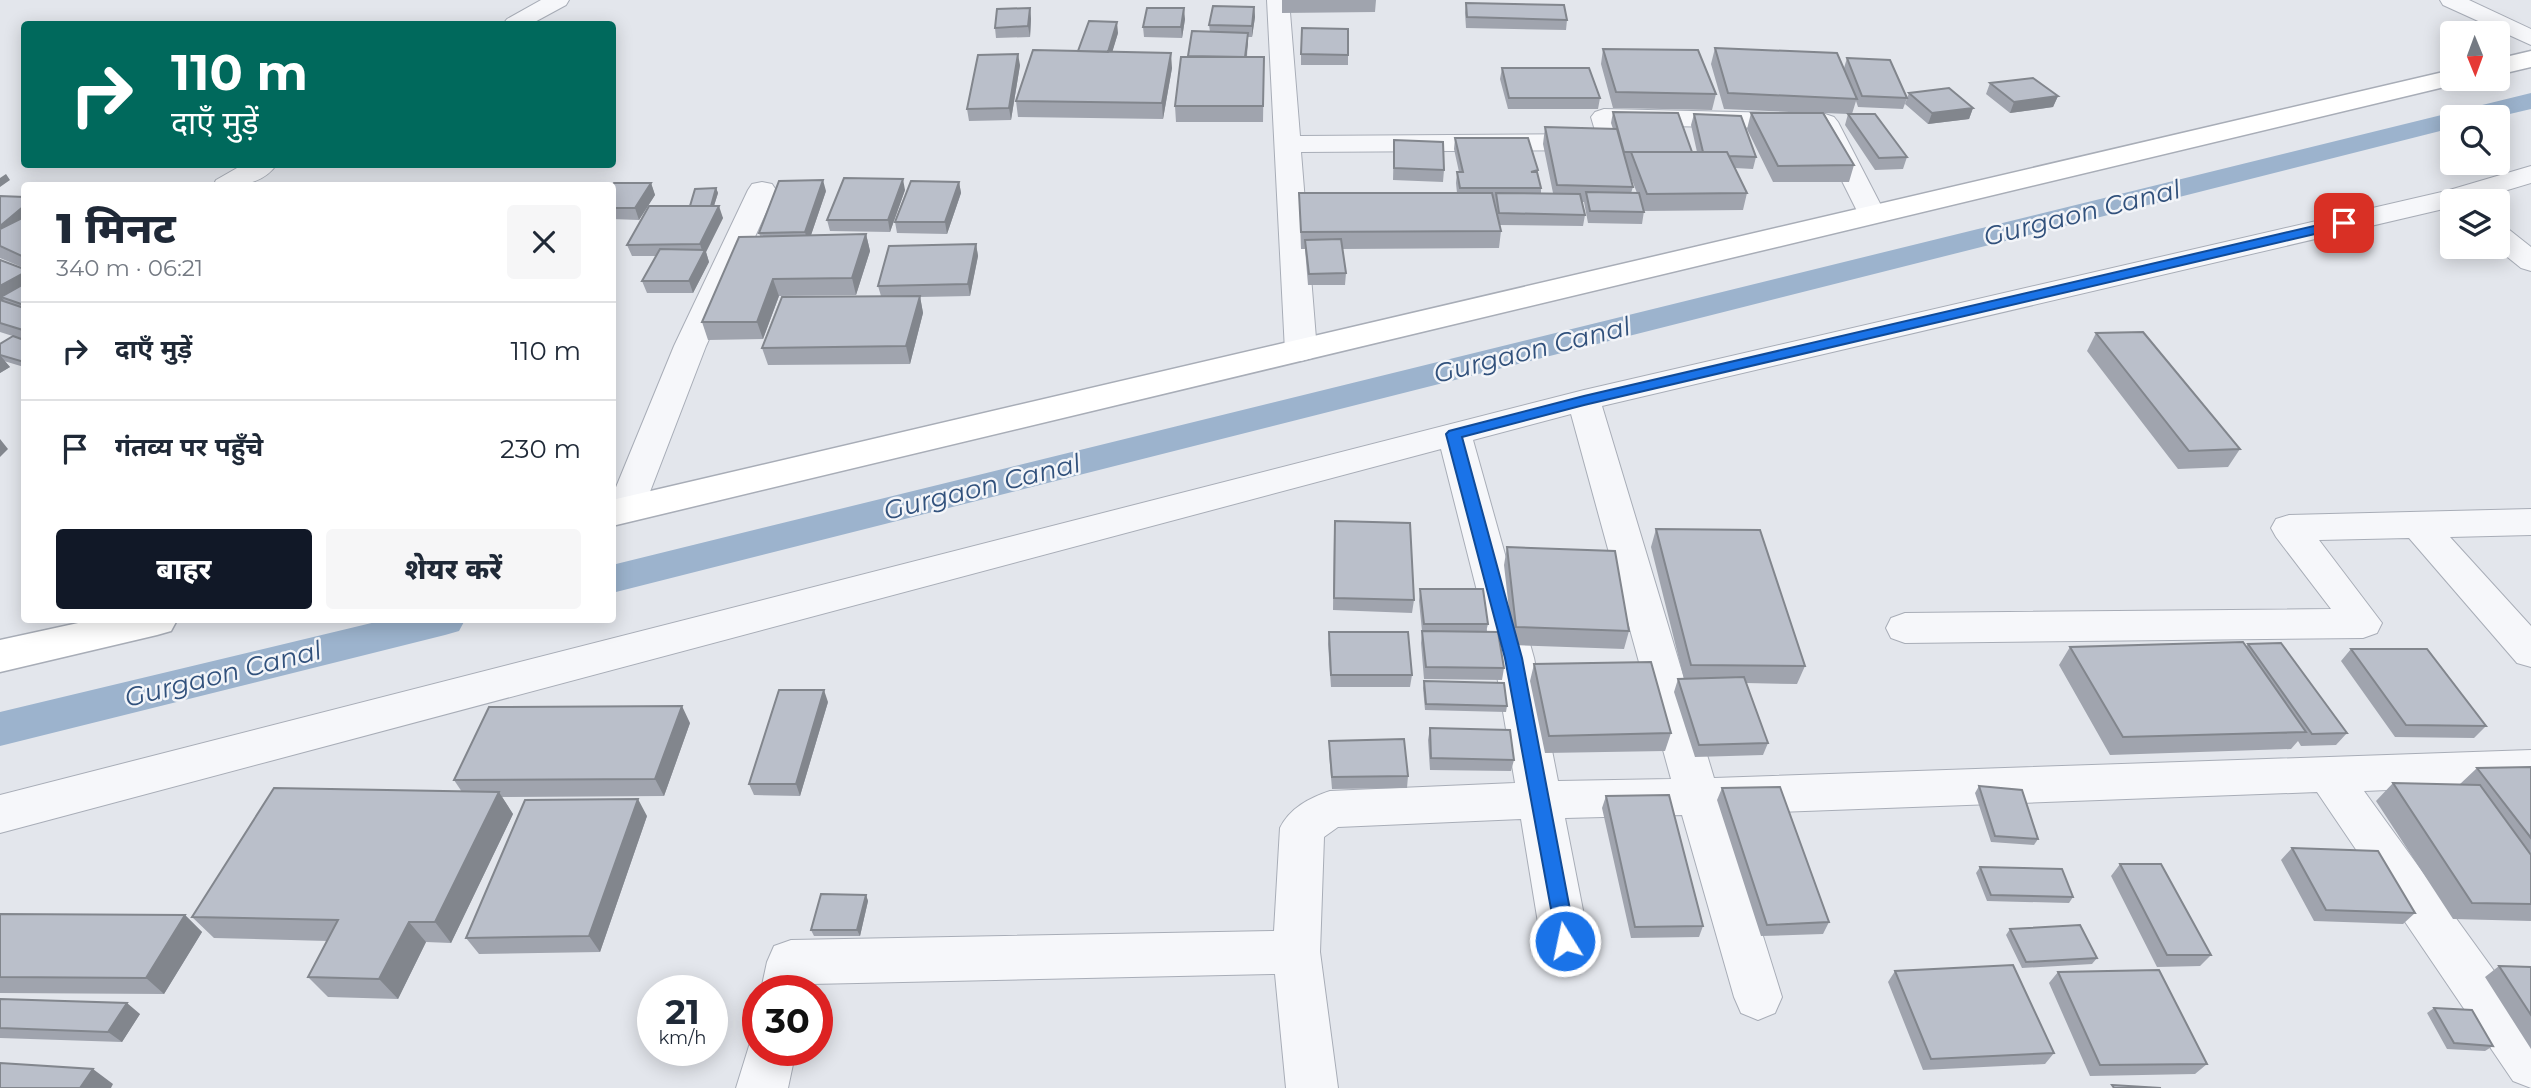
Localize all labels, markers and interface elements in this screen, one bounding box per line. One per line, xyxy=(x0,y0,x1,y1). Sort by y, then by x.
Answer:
north arrow xyxy=(2440,21,2510,91)
map controls xyxy=(2440,21,2510,259)
text: 110 m xyxy=(171,43,308,102)
icon: right xyxy=(56,49,147,140)
text: दाएँ मुड़ें xyxy=(171,103,259,142)
button: search xyxy=(2440,105,2510,175)
water label: Gurgaon Canal xyxy=(1980,173,2184,253)
button: layers xyxy=(2440,189,2510,259)
pin xyxy=(2314,193,2374,253)
text: 1 मिनट xyxy=(56,202,176,254)
icon: arrive xyxy=(2325,204,2363,242)
button: close xyxy=(507,205,581,279)
text: 340 m · 06:21 xyxy=(56,254,203,282)
water label: Gurgaon Canal xyxy=(1430,310,1634,390)
icon: right xyxy=(56,332,94,370)
text: दाएँ मुड़ें xyxy=(115,333,192,365)
text: 110 m xyxy=(511,335,581,367)
icon: arrive xyxy=(56,430,94,468)
text: गंतव्य पर पहुँचे xyxy=(115,431,263,463)
text: 230 m xyxy=(500,433,581,465)
water label: Gurgaon Canal xyxy=(880,447,1084,527)
button: बाहर xyxy=(56,529,312,609)
button: शेयर करें xyxy=(326,529,581,609)
water label: Gurgaon Canal xyxy=(121,634,325,714)
position arrow xyxy=(1528,904,1602,978)
speed limit sign: 30 xyxy=(742,975,833,1066)
text: 21 xyxy=(665,990,700,1033)
text: km/h xyxy=(658,1027,707,1049)

